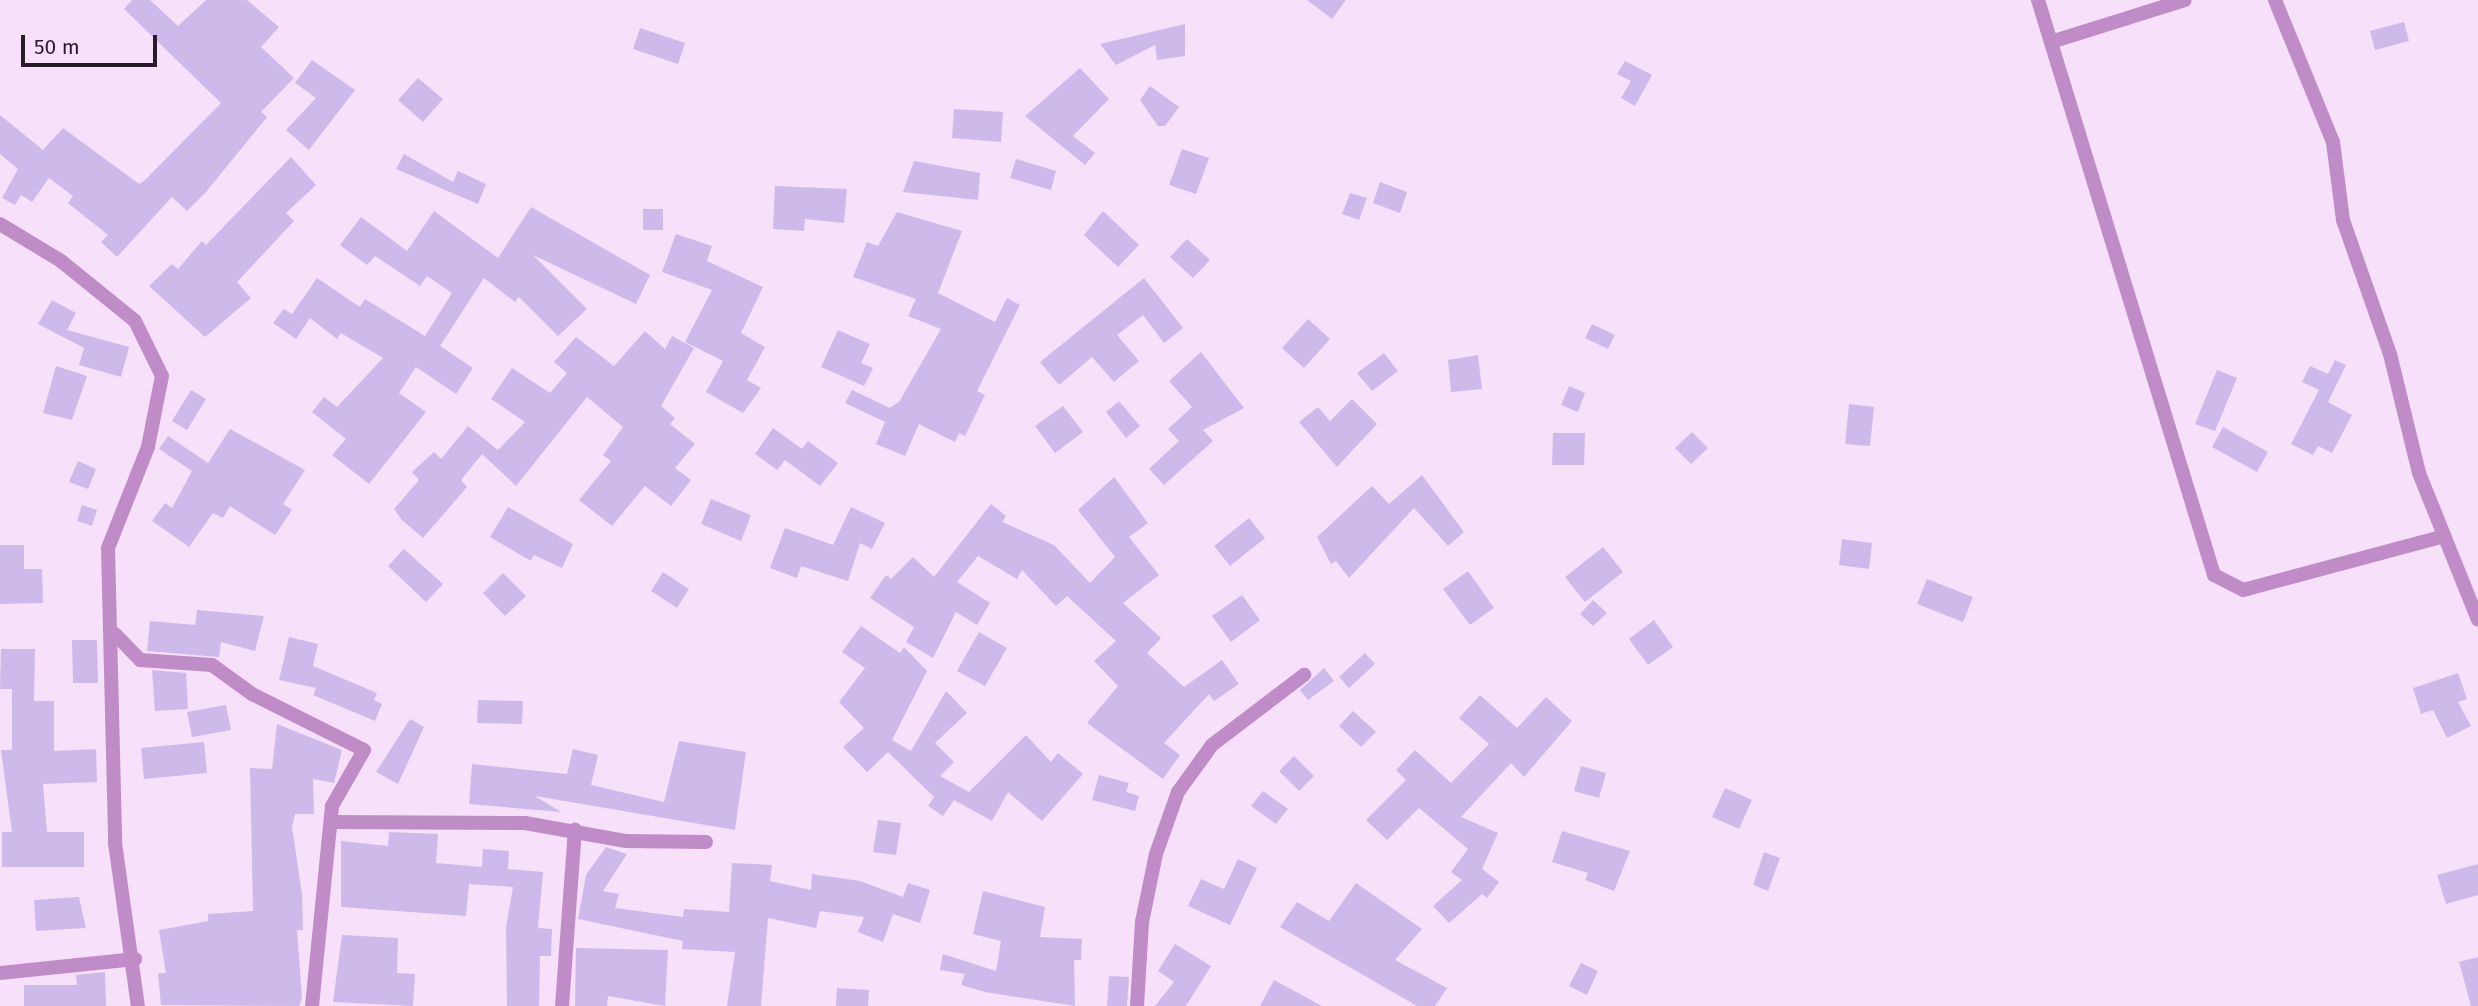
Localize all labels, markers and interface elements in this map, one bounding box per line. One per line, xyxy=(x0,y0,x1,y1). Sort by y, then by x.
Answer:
scale bar xyxy=(24,21,161,65)
text: 50 m xyxy=(34,34,80,60)

